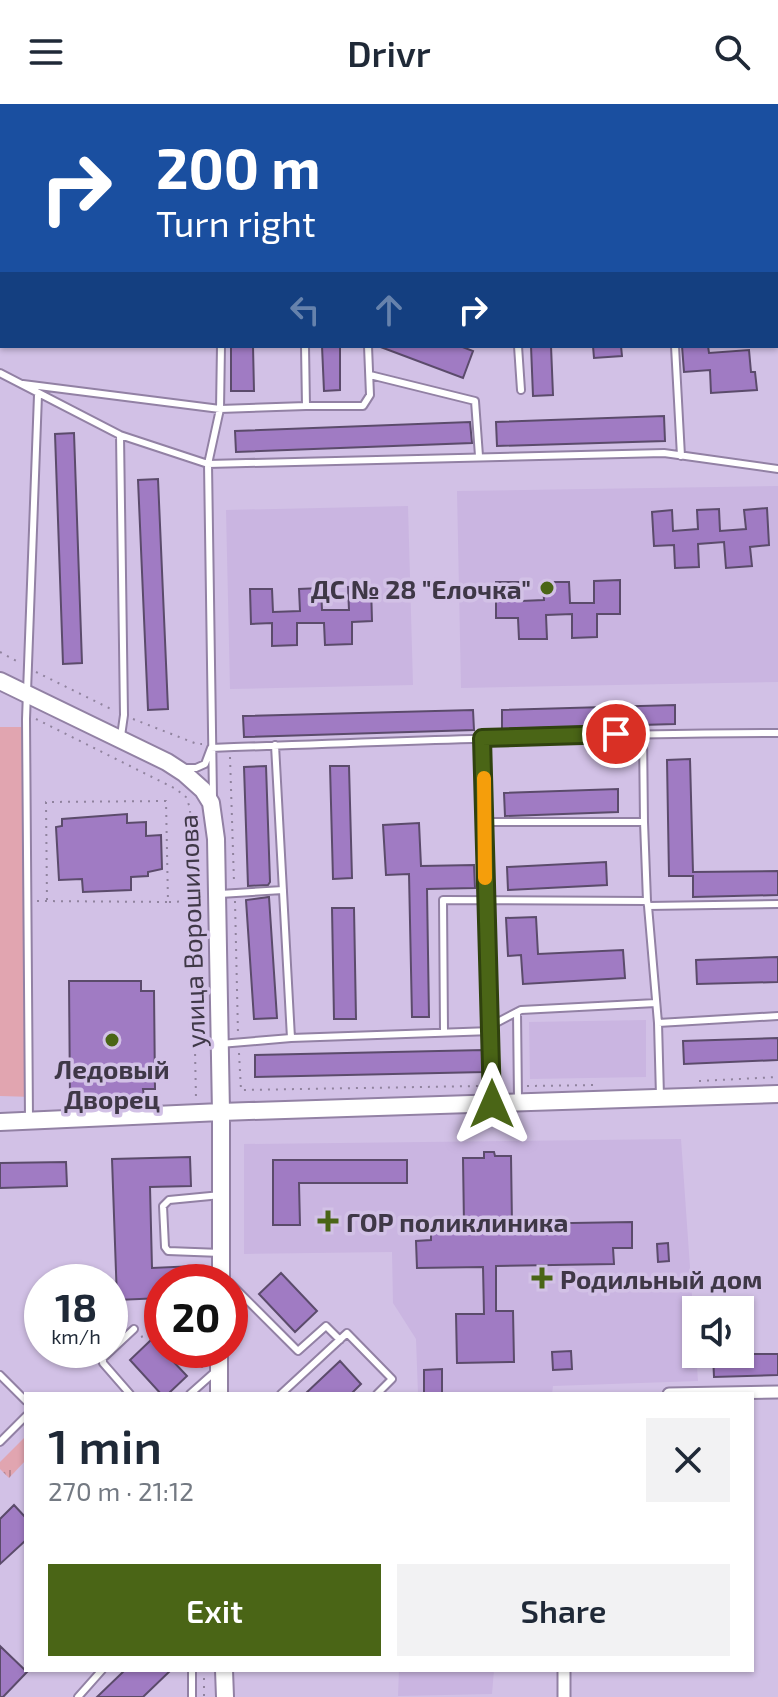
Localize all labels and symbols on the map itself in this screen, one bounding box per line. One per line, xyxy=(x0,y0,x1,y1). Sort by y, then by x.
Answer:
place label: ДС № 28 "Елочка" xyxy=(311,573,531,604)
marker: ДС № 28 "Елочка" xyxy=(538,579,556,597)
pin xyxy=(582,700,650,768)
street label: улица Ворошилова xyxy=(171,814,212,1048)
marker: Ледовый Дворец xyxy=(103,1031,121,1049)
place label: Ледовый Дворец xyxy=(54,1053,170,1114)
position arrow xyxy=(450,1062,534,1146)
place label: ГОР поликлиника xyxy=(346,1206,568,1237)
marker: ГОР поликлиника xyxy=(317,1210,339,1232)
place label: Родильный дом xyxy=(560,1263,762,1294)
speed limit sign: 20 xyxy=(144,1264,248,1368)
marker: Родильный дом xyxy=(531,1267,553,1289)

